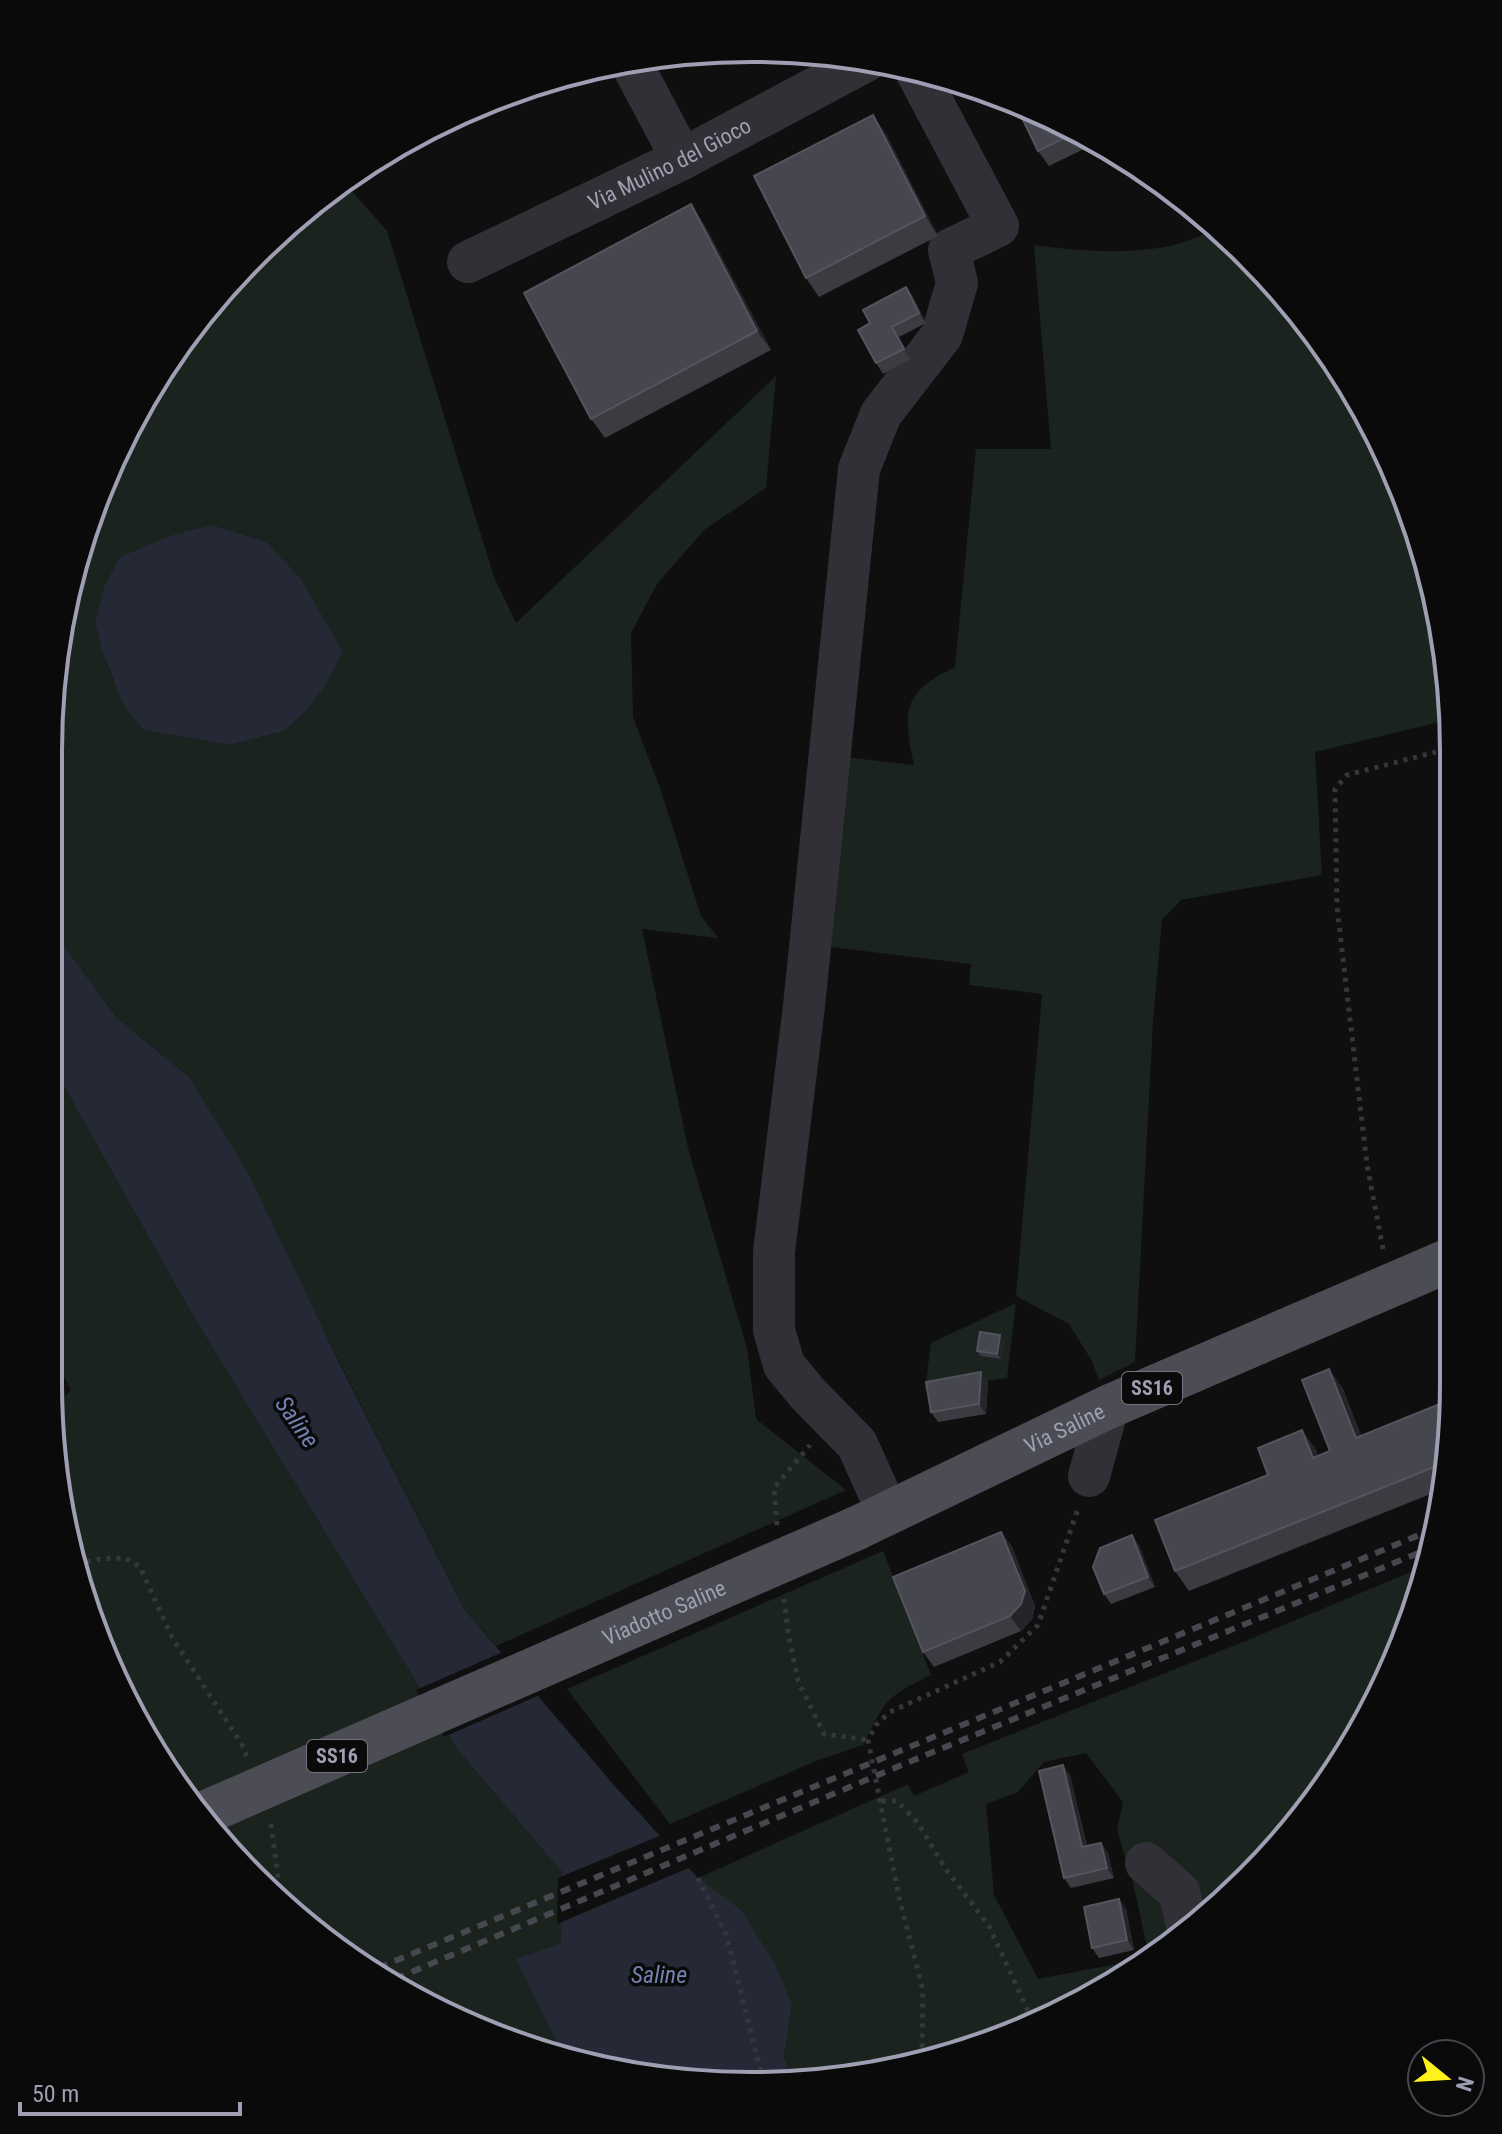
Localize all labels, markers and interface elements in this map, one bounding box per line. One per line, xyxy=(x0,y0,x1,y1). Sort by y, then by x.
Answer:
street label: Via Mulino del Gioco xyxy=(584,112,755,215)
road number: SS16 xyxy=(1122,1372,1182,1404)
water label: Saline xyxy=(269,1391,325,1453)
street label: Via Saline xyxy=(1020,1398,1108,1458)
street label: Viadotto Saline xyxy=(598,1574,729,1650)
road number: SS16 xyxy=(307,1740,367,1772)
water label: Saline xyxy=(631,1961,687,1989)
north arrow xyxy=(1406,2038,1486,2118)
scale bar xyxy=(20,2066,240,2116)
text: N xyxy=(1451,2074,1479,2094)
text: 50 m xyxy=(32,2080,79,2108)

